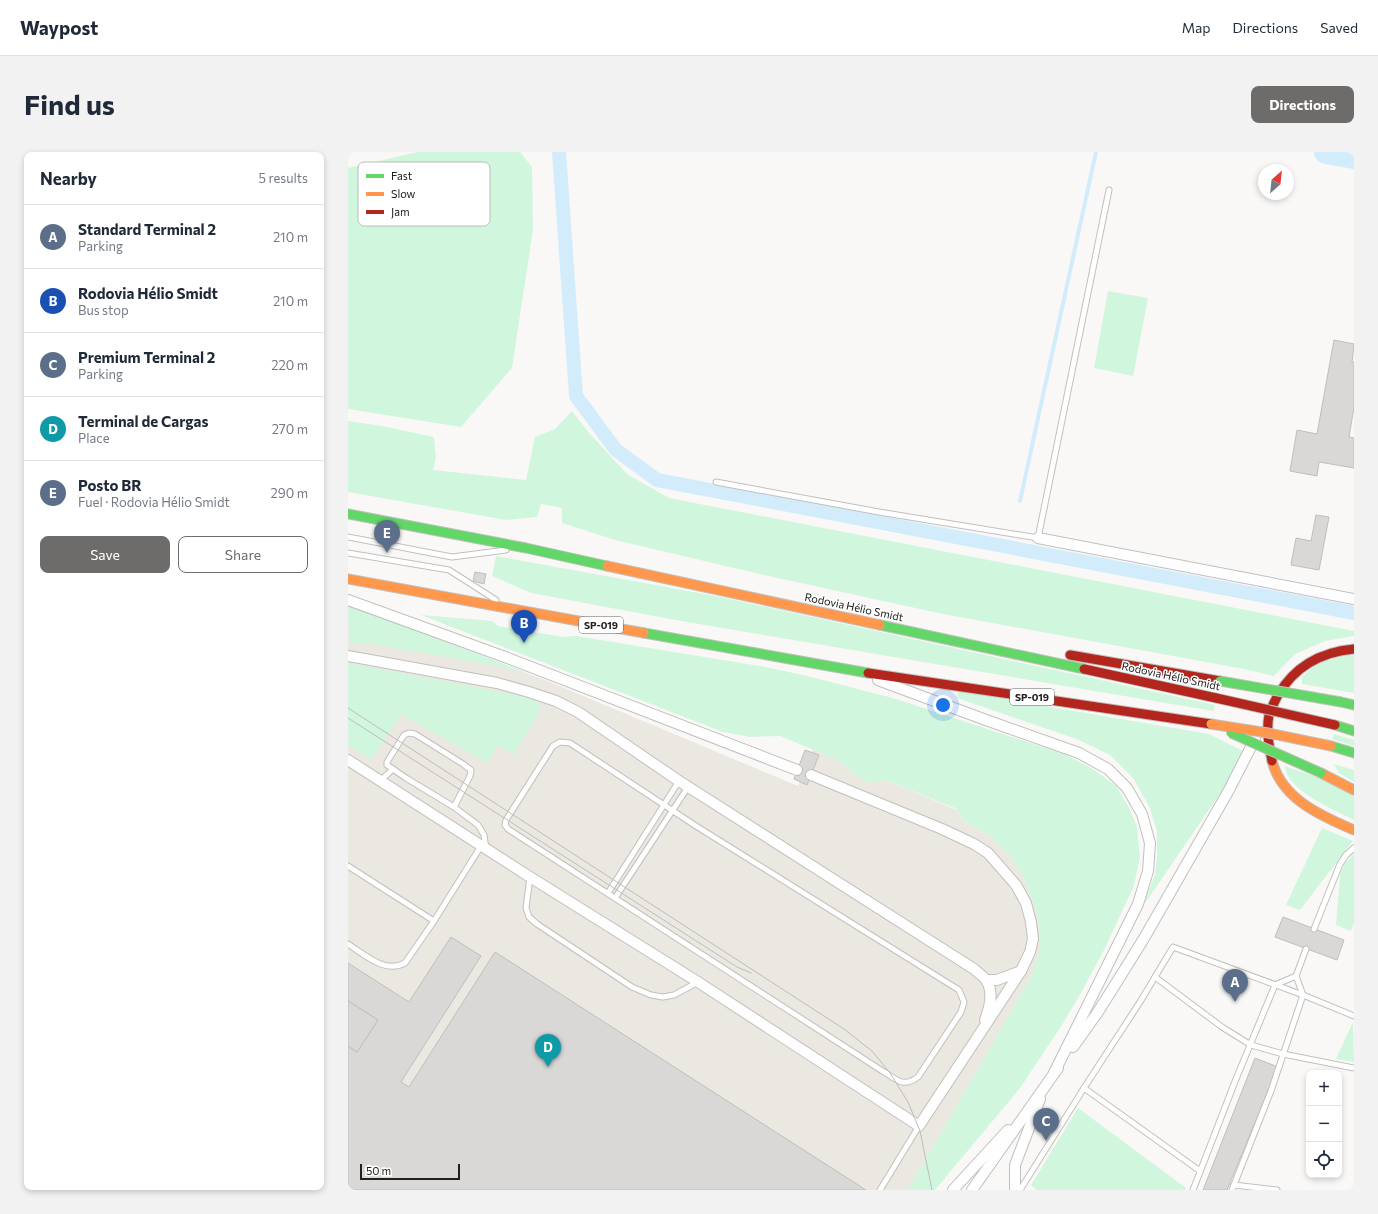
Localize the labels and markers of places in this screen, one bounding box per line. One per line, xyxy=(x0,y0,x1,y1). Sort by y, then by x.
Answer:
pin: E xyxy=(374,520,400,553)
pin: B xyxy=(511,610,537,643)
pin: A xyxy=(1222,969,1248,1002)
pin: D xyxy=(535,1034,561,1067)
pin: C xyxy=(1033,1108,1059,1141)

